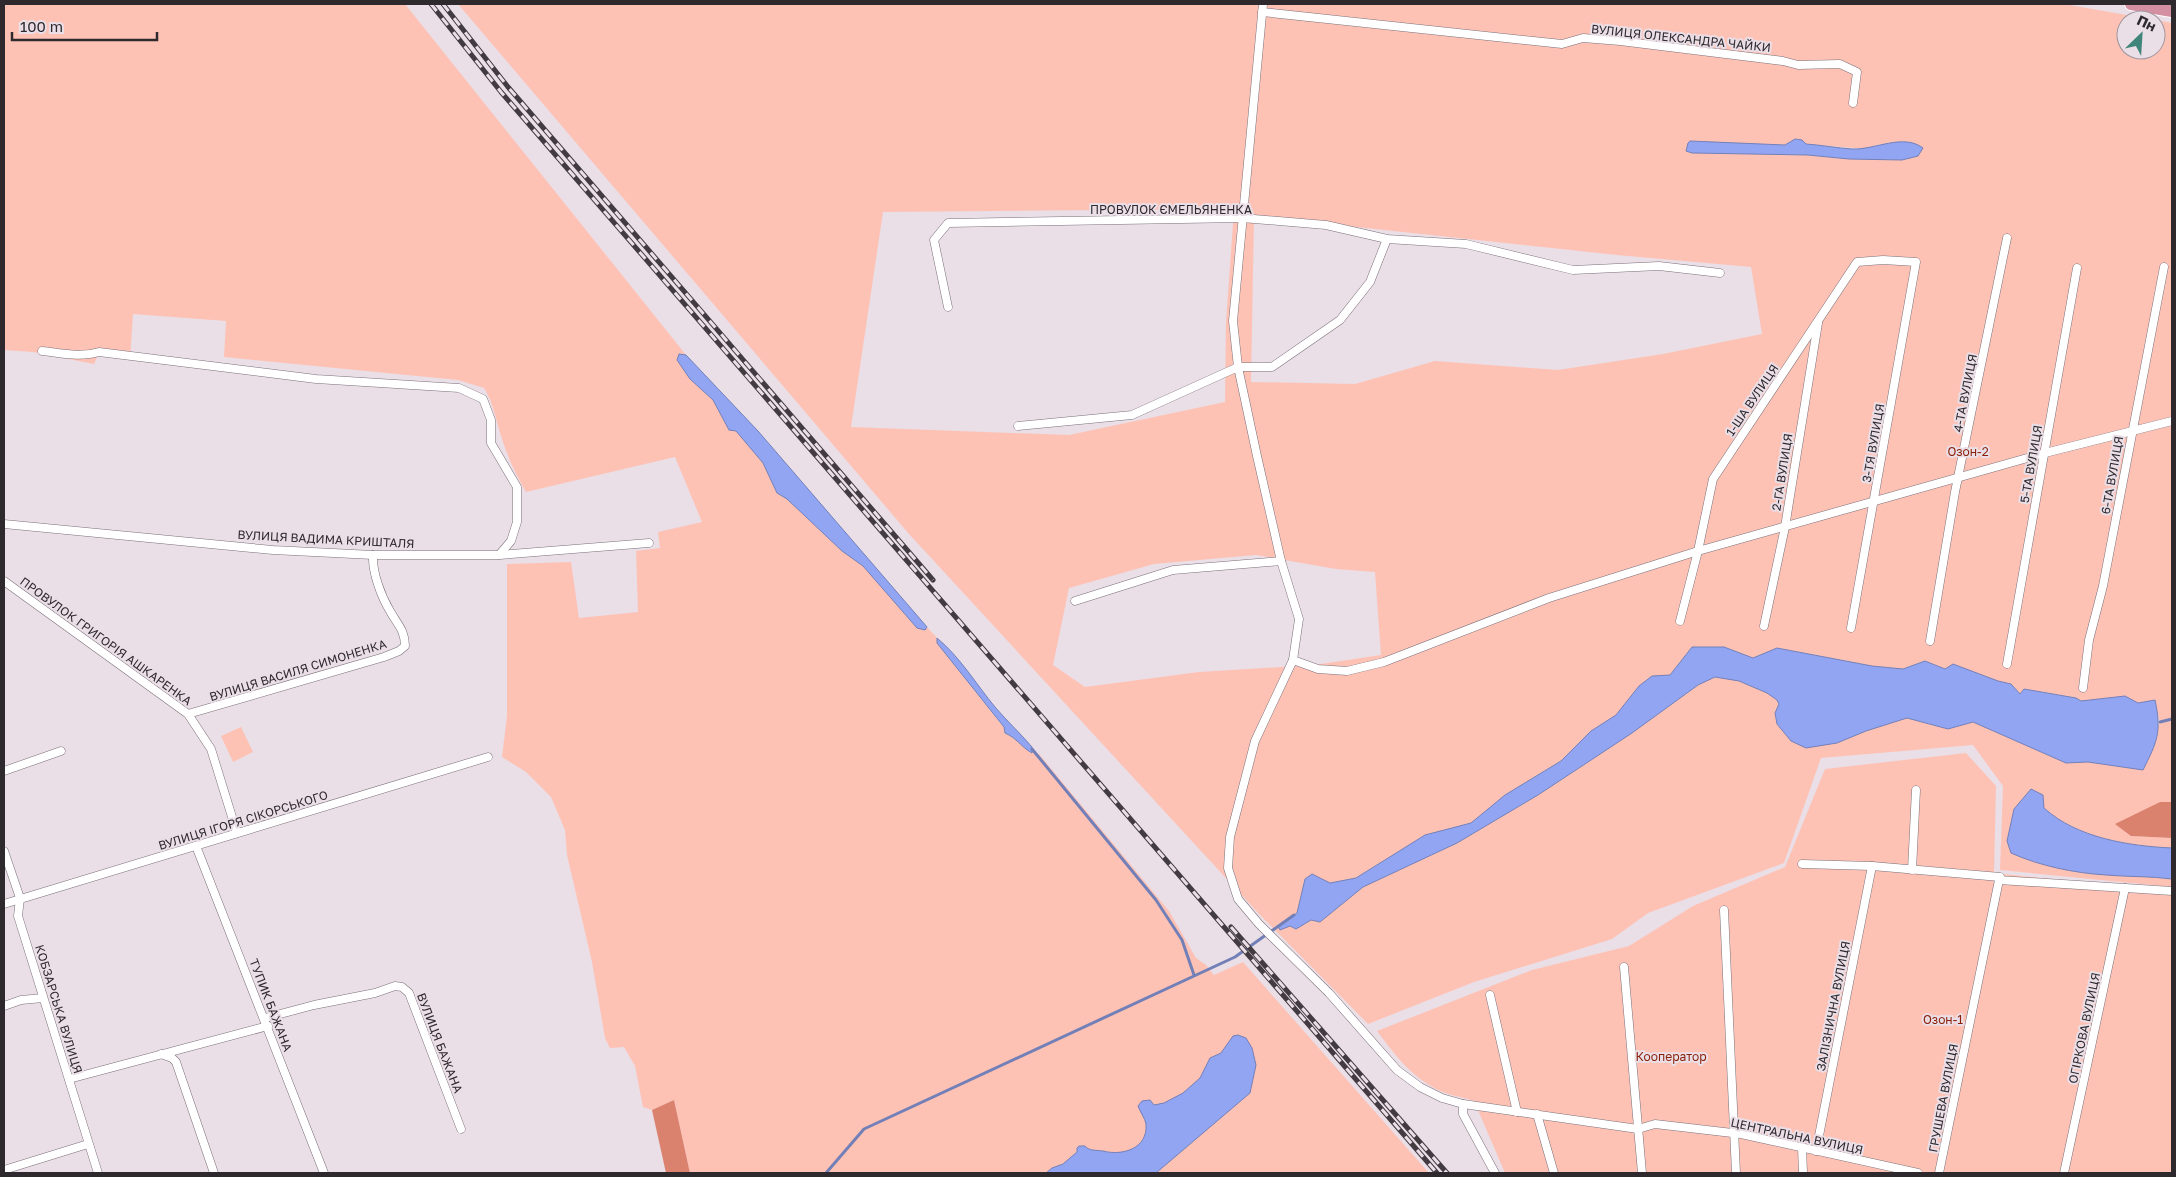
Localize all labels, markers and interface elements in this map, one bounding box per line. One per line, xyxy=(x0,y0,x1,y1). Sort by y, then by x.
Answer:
scale bar xyxy=(12,10,158,42)
north arrow xyxy=(2116,10,2166,60)
text: Пн xyxy=(2134,11,2159,34)
text: 100 m xyxy=(20,17,63,35)
street label: ВУЛИЦЯ ОЛЕКСАНДРА ЧАЙКИ xyxy=(1590,21,1772,55)
street label: ПРОВУЛОК ЄМЕЛЬЯНЕНКА xyxy=(1090,202,1252,217)
street label: 4-ТА ВУЛИЦЯ xyxy=(1950,353,1980,433)
street label: 1-ША ВУЛИЦЯ xyxy=(1723,361,1781,439)
street label: 3-ТЯ ВУЛИЦЯ xyxy=(1859,402,1887,484)
street label: 5-ТА ВУЛИЦЯ xyxy=(2017,424,2045,504)
street label: 2-ГА ВУЛИЦЯ xyxy=(1768,432,1796,512)
street label: 6-ТА ВУЛИЦЯ xyxy=(2098,435,2126,515)
park label: Озон-2 xyxy=(1947,444,1989,459)
street label: ВУЛИЦЯ ВАДИМА КРИШТАЛЯ xyxy=(237,527,415,551)
street label: ПРОВУЛОК ГРИГОРІЯ АШКАРЕНКА xyxy=(17,574,195,708)
street label: ВУЛИЦЯ ВАСИЛЯ СИМОНЕНКА xyxy=(208,636,388,704)
street label: ВУЛИЦЯ ІГОРЯ СІКОРСЬКОГО xyxy=(156,787,330,853)
street label: ЗАЛІЗНИЧНА ВУЛИЦЯ xyxy=(1813,940,1853,1072)
street label: КОБЗАРСЬКА ВУЛИЦЯ xyxy=(32,943,86,1075)
street label: ТУПИК БАЖАНА xyxy=(246,956,296,1054)
street label: ОГІРКОВА ВУЛИЦЯ xyxy=(2065,971,2103,1085)
street label: ВУЛИЦЯ БАЖАНА xyxy=(414,991,466,1095)
park label: Озон-1 xyxy=(1923,1012,1963,1027)
street label: ГРУШЕВА ВУЛИЦЯ xyxy=(1925,1042,1961,1154)
park label: Кооператор xyxy=(1635,1049,1707,1064)
street label: ЦЕНТРАЛЬНА ВУЛИЦЯ xyxy=(1729,1115,1865,1157)

